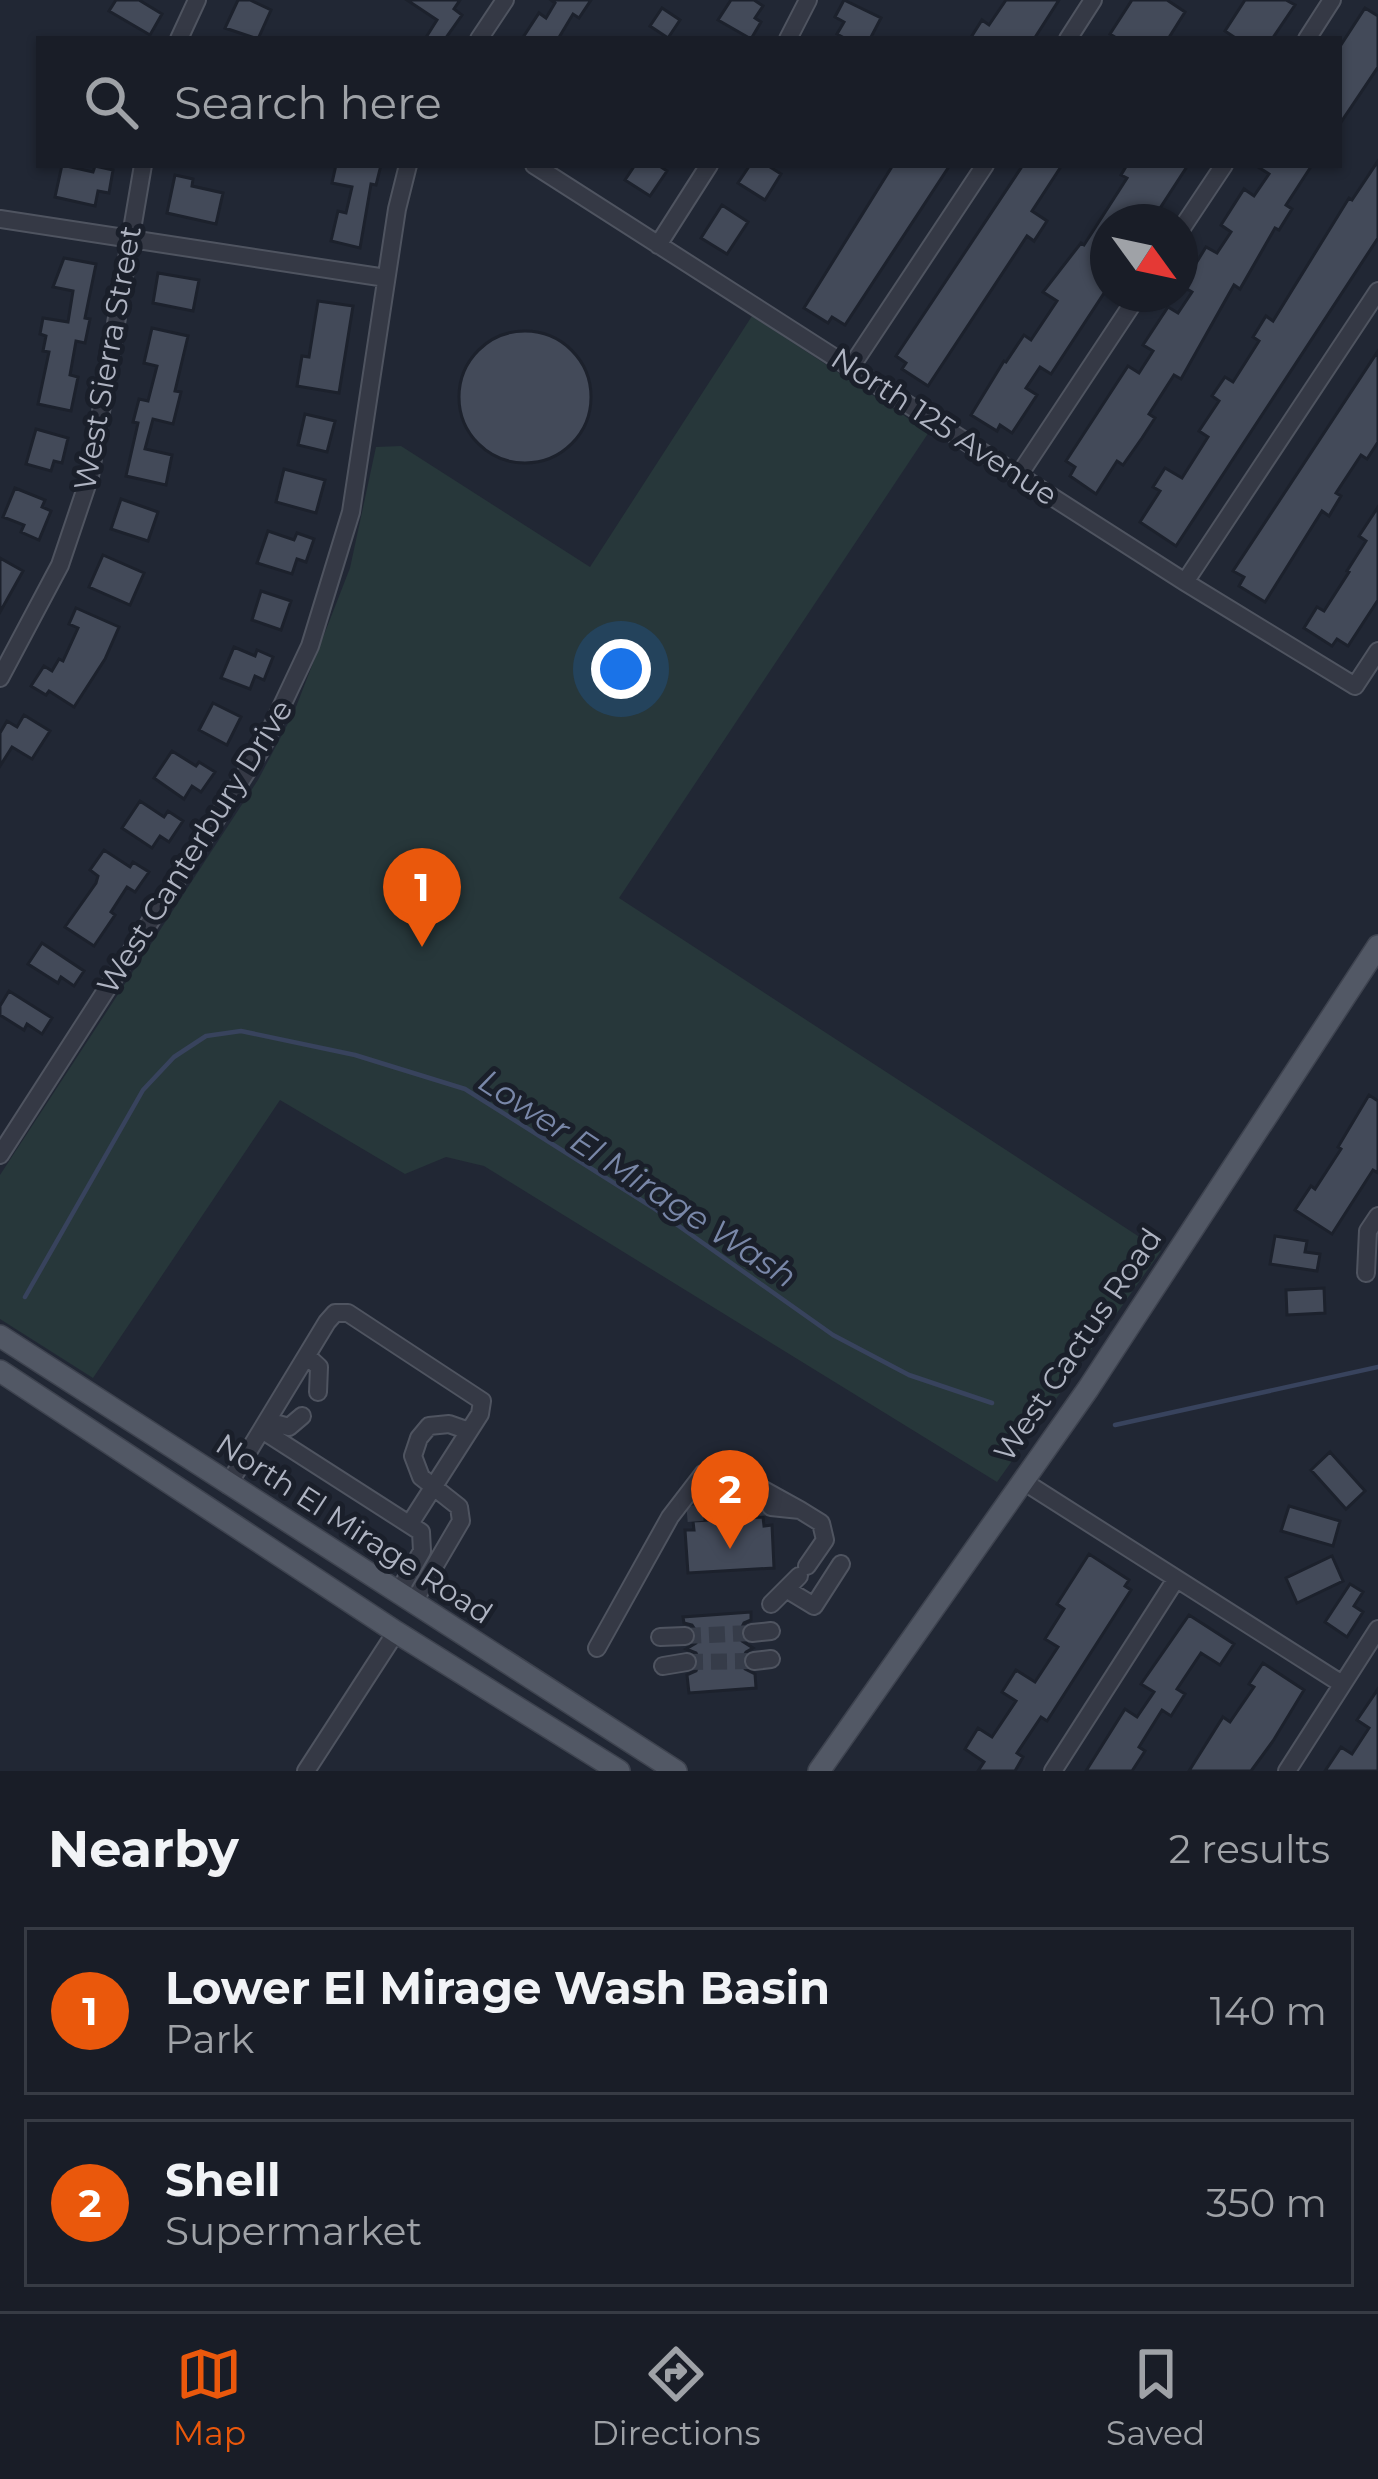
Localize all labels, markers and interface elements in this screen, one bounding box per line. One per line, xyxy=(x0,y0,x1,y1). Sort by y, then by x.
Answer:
search box xyxy=(36,36,1342,168)
icon: search xyxy=(78,69,144,135)
text: Search here xyxy=(174,75,442,130)
north arrow xyxy=(1090,204,1198,312)
street label: West Sierra Street xyxy=(66,223,149,493)
street label: North 125 Avenue xyxy=(824,340,1064,513)
your location xyxy=(591,639,651,699)
street label: West Canterbury Drive xyxy=(89,693,300,1001)
pin: 1 xyxy=(383,848,461,947)
water label: Lower El Mirage Wash xyxy=(472,1060,804,1296)
street label: West Cactus Road xyxy=(986,1221,1169,1468)
street label: North El Mirage Road xyxy=(209,1425,499,1632)
pin: 2 xyxy=(691,1450,769,1549)
text: Nearby xyxy=(48,1818,239,1880)
text: 2 results xyxy=(1169,1825,1330,1873)
text: Lower El Mirage Wash Basin xyxy=(165,1960,830,2015)
text: 1 xyxy=(82,1987,98,2035)
text: 140 m xyxy=(1210,1987,1327,2035)
text: Park xyxy=(165,2015,254,2063)
text: Shell xyxy=(165,2152,280,2207)
text: 2 xyxy=(78,2179,102,2227)
text: 350 m xyxy=(1206,2179,1327,2227)
text: Supermarket xyxy=(165,2207,422,2255)
tab: Map xyxy=(173,2341,246,2453)
tab: Directions xyxy=(592,2341,761,2453)
tab: Saved xyxy=(1106,2341,1205,2453)

